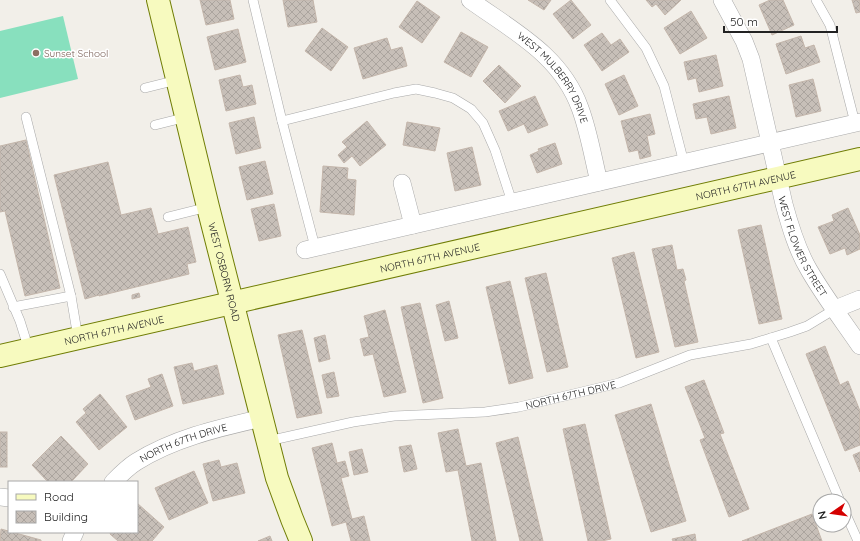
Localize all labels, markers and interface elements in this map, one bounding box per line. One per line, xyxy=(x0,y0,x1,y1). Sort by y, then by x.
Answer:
scale bar xyxy=(724,8,837,34)
text: 50 m xyxy=(730,14,758,29)
street label: WEST MULBERRY DRIVE xyxy=(515,29,591,125)
place label: Sunset School xyxy=(44,47,108,60)
marker: Sunset School xyxy=(31,48,41,58)
street label: NORTH 67TH AVENUE xyxy=(695,168,797,203)
street label: WEST FLOWER STREET xyxy=(775,195,830,299)
street label: WEST OSBORN ROAD xyxy=(205,221,243,323)
street label: NORTH 67TH AVENUE xyxy=(379,240,481,276)
street label: NORTH 67TH AVENUE xyxy=(63,313,166,348)
street label: NORTH 67TH DRIVE xyxy=(524,378,618,412)
street label: NORTH 67TH DRIVE xyxy=(137,421,229,465)
legend xyxy=(8,481,138,533)
text: Road xyxy=(44,489,74,504)
north arrow xyxy=(812,493,852,533)
text: Building xyxy=(44,509,88,524)
text: N xyxy=(815,510,830,521)

